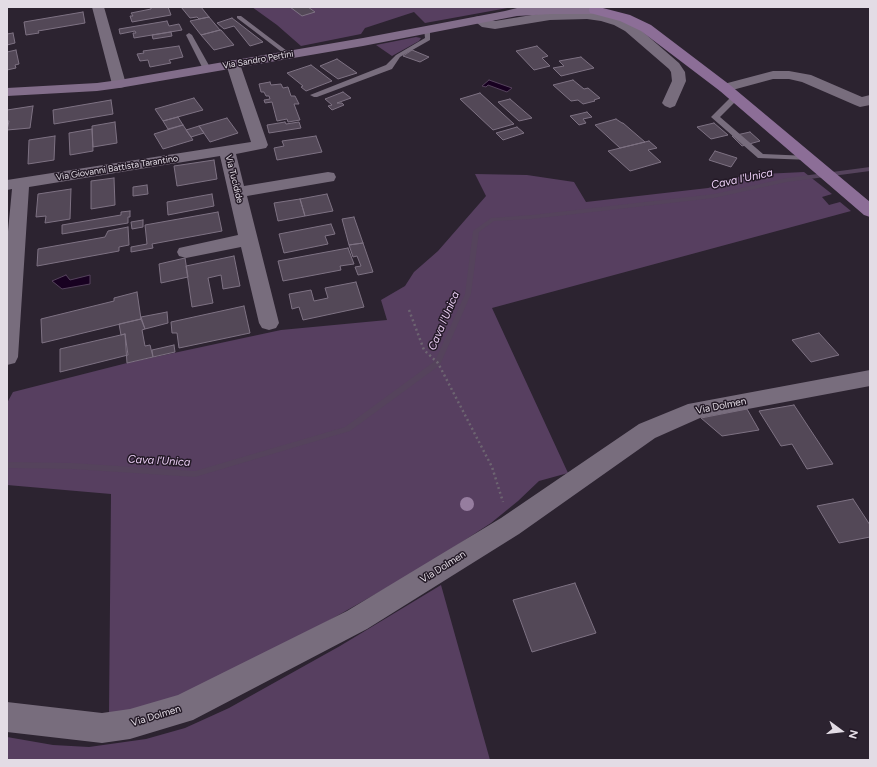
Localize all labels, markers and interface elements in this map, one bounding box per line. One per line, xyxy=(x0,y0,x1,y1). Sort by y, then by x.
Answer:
street label: Via Sandro Pertini xyxy=(222,48,294,72)
street label: Via Giovanni Battista Tarantino xyxy=(55,153,179,183)
street label: Via Tucidide xyxy=(223,154,245,204)
water label: Cava l'Unica xyxy=(710,166,774,192)
water label: Cava l'Unica xyxy=(426,290,462,352)
street label: Via Dolmen xyxy=(695,395,747,417)
water label: Cava l'Unica xyxy=(127,453,191,469)
street label: Via Dolmen xyxy=(418,548,468,586)
street label: Via Dolmen xyxy=(130,703,182,729)
north arrow xyxy=(821,711,861,751)
text: N xyxy=(846,728,860,740)

